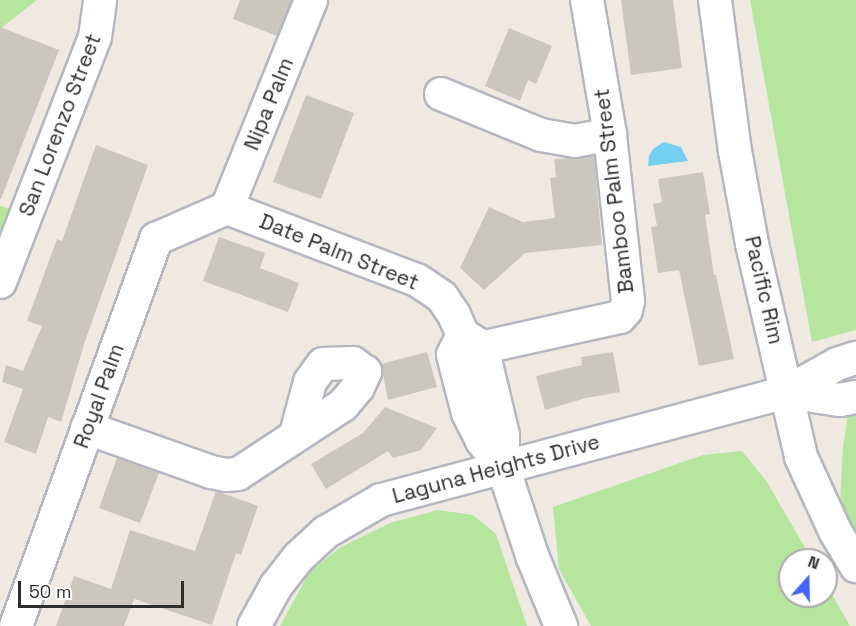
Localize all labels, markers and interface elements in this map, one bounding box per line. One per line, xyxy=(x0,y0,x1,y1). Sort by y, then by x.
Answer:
street label: San Lorenzo Street xyxy=(14,30,106,220)
street label: Nipa Palm xyxy=(239,54,299,154)
street label: Bamboo Palm Street xyxy=(589,87,639,295)
street label: Date Palm Street xyxy=(256,209,422,295)
street label: Pacific Rim xyxy=(739,233,789,347)
street label: Royal Palm xyxy=(68,340,130,452)
street label: Laguna Heights Drive xyxy=(389,429,603,509)
north arrow xyxy=(778,548,838,608)
text: N xyxy=(805,551,822,574)
scale bar xyxy=(21,569,188,607)
text: 50 m xyxy=(29,580,71,603)

